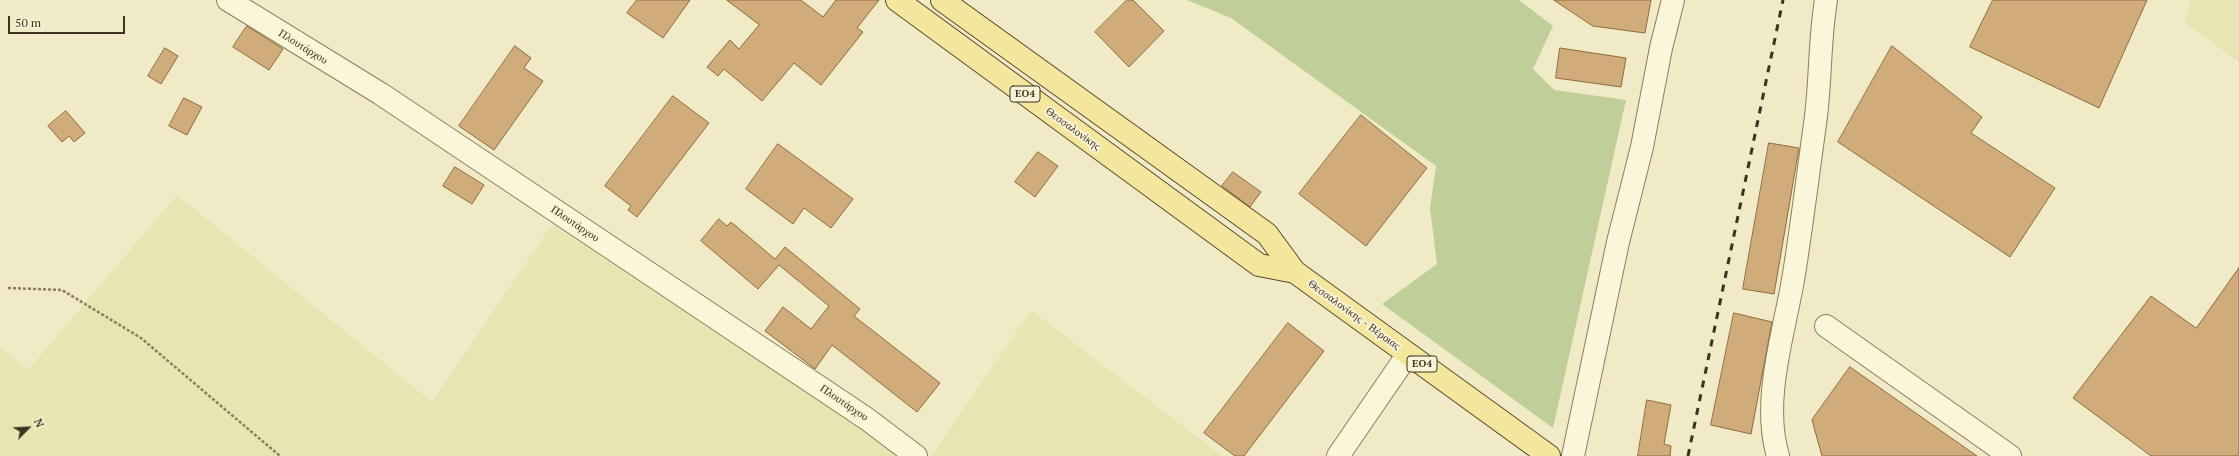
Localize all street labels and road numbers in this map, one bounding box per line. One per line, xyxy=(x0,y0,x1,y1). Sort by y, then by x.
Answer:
street label: Πλουτάρχου xyxy=(276,27,330,67)
road number: ΕΟ4 xyxy=(1010,86,1040,102)
street label: Θεσσαλονίκης xyxy=(1043,105,1103,153)
street label: Πλουτάρχου xyxy=(548,203,602,245)
street label: Θεσσαλονίκης - Βέροιας xyxy=(1305,277,1403,353)
road number: ΕΟ4 xyxy=(1407,356,1437,372)
street label: Πλουτάρχου xyxy=(817,382,871,424)

